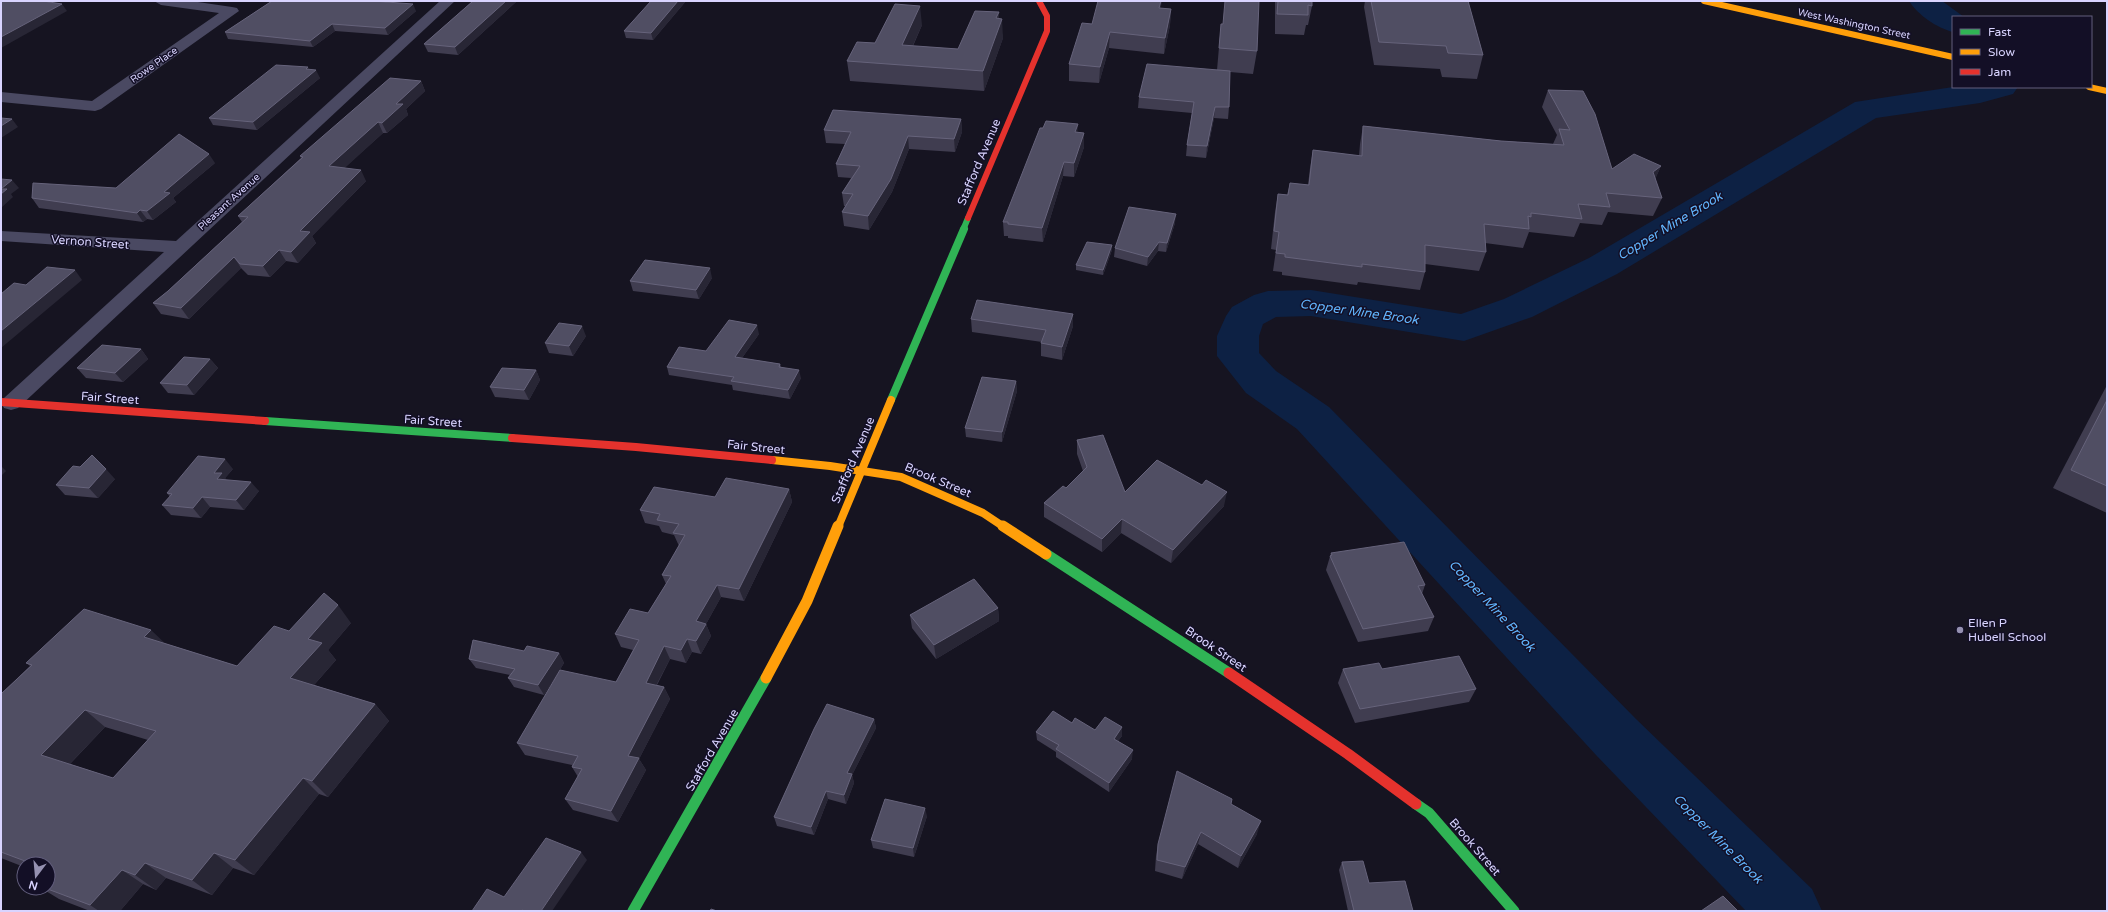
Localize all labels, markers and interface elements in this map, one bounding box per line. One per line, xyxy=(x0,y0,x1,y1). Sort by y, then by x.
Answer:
street label: West Washington Street xyxy=(1797,6,1912,42)
legend xyxy=(1952,16,2092,88)
text: Fast xyxy=(1988,25,2012,39)
street label: Rowe Place xyxy=(128,44,180,86)
text: Slow xyxy=(1988,45,2015,59)
text: Jam xyxy=(1988,65,2011,79)
street label: Stafford Avenue xyxy=(954,116,1004,207)
street label: Pleasant Avenue xyxy=(196,171,263,233)
water label: Copper Mine Brook xyxy=(1615,188,1726,264)
street label: Vernon Street xyxy=(50,232,130,252)
water label: Copper Mine Brook xyxy=(1299,296,1420,328)
street label: Fair Street xyxy=(81,389,140,407)
street label: Fair Street xyxy=(404,412,463,430)
street label: Stafford Avenue xyxy=(828,414,878,505)
street label: Fair Street xyxy=(726,437,786,457)
street label: Brook Street xyxy=(902,460,974,501)
water label: Copper Mine Brook xyxy=(1445,557,1539,656)
place label: Ellen P Hubell School xyxy=(1968,616,2046,644)
street label: Brook Street xyxy=(1183,623,1250,675)
marker: Ellen P Hubell School xyxy=(1955,625,1965,635)
street label: Stafford Avenue xyxy=(683,706,741,794)
water label: Copper Mine Brook xyxy=(1670,791,1767,888)
street label: Brook Street xyxy=(1446,816,1504,879)
north arrow xyxy=(16,856,56,896)
text: N xyxy=(27,878,39,893)

